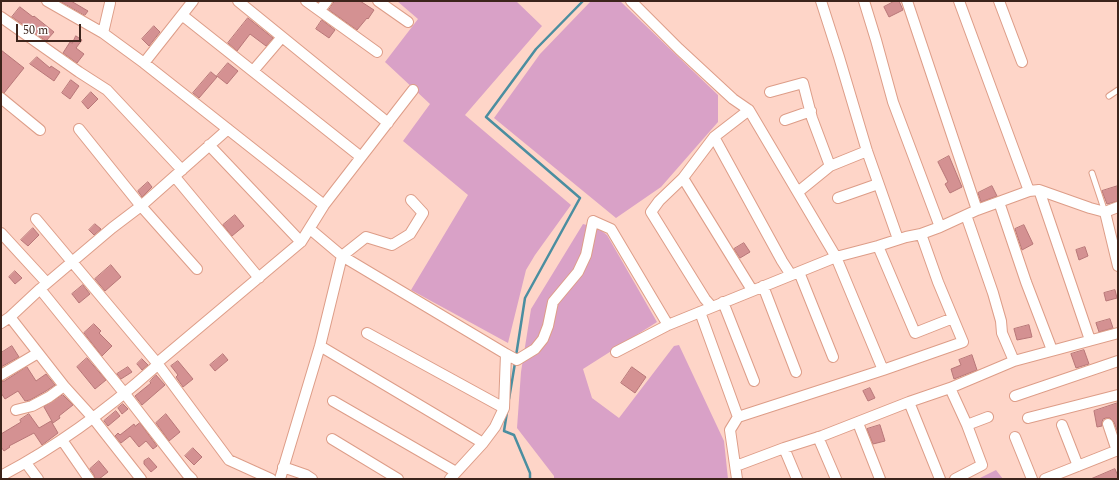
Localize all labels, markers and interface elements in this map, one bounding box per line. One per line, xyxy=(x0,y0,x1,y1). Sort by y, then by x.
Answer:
scale bar xyxy=(18,16,83,42)
text: 50 m xyxy=(23,21,48,40)

